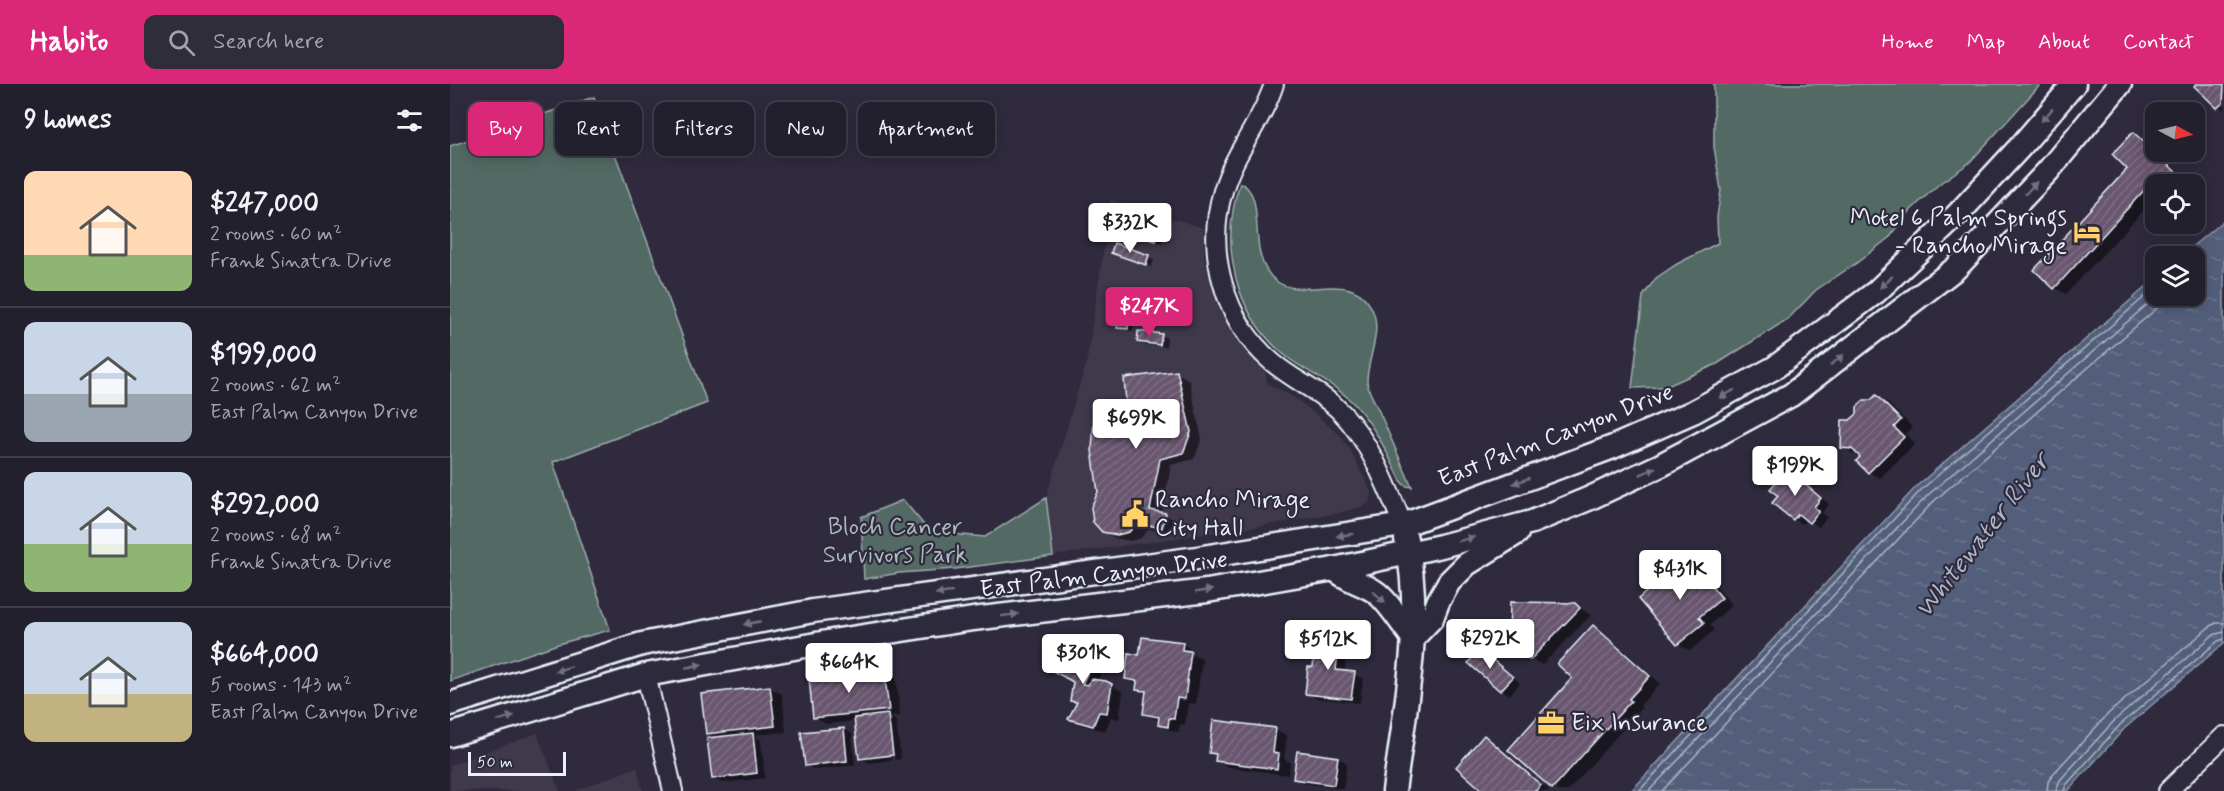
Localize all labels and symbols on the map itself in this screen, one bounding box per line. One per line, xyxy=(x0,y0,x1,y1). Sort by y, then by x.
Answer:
north arrow xyxy=(2145,102,2205,162)
one-way arrow xyxy=(2041,107,2054,123)
one-way arrow xyxy=(2024,182,2038,196)
pin: $332K xyxy=(1088,203,1172,254)
place label: Motel 6 Palm Springs - Rancho Mirage xyxy=(1850,203,2067,264)
hotel icon: Motel 6 Palm Springs - Rancho Mirage xyxy=(2072,217,2102,247)
one-way arrow xyxy=(1879,275,1894,288)
pin: $247K xyxy=(1107,287,1191,338)
one-way arrow xyxy=(1830,354,1845,366)
street label: East Palm Canyon Drive xyxy=(1434,377,1678,495)
one-way arrow xyxy=(1718,389,1735,399)
pin: $699K xyxy=(1094,399,1178,450)
water label: Whitewater River xyxy=(1908,444,2060,625)
pin: $199K xyxy=(1753,446,1837,497)
one-way arrow xyxy=(1639,467,1656,476)
one-way arrow xyxy=(1512,477,1530,487)
place label: Rancho Mirage City Hall xyxy=(1155,485,1310,544)
public building icon: Rancho Mirage City Hall xyxy=(1120,499,1150,529)
park label: Bloch Cancer Survivors Park xyxy=(823,512,967,571)
one-way arrow xyxy=(1336,531,1355,540)
one-way arrow xyxy=(1457,534,1475,544)
street label: East Palm Canyon Drive xyxy=(978,544,1230,606)
pin: $431K xyxy=(1638,550,1722,601)
one-way arrow xyxy=(1195,587,1214,596)
one-way arrow xyxy=(935,589,954,598)
one-way arrow xyxy=(1371,590,1386,604)
one-way arrow xyxy=(1001,610,1020,619)
one-way arrow xyxy=(742,619,761,628)
pin: $292K xyxy=(1448,619,1532,670)
pin: $512K xyxy=(1286,620,1370,671)
pin: $301K xyxy=(1041,634,1125,685)
pin: $664K xyxy=(807,643,891,694)
one-way arrow xyxy=(684,661,703,670)
one-way arrow xyxy=(554,665,572,674)
office icon: Eix Insurance xyxy=(1536,708,1566,738)
place label: Eix Insurance xyxy=(1571,708,1708,739)
one-way arrow xyxy=(497,713,515,722)
scale bar xyxy=(468,749,566,776)

